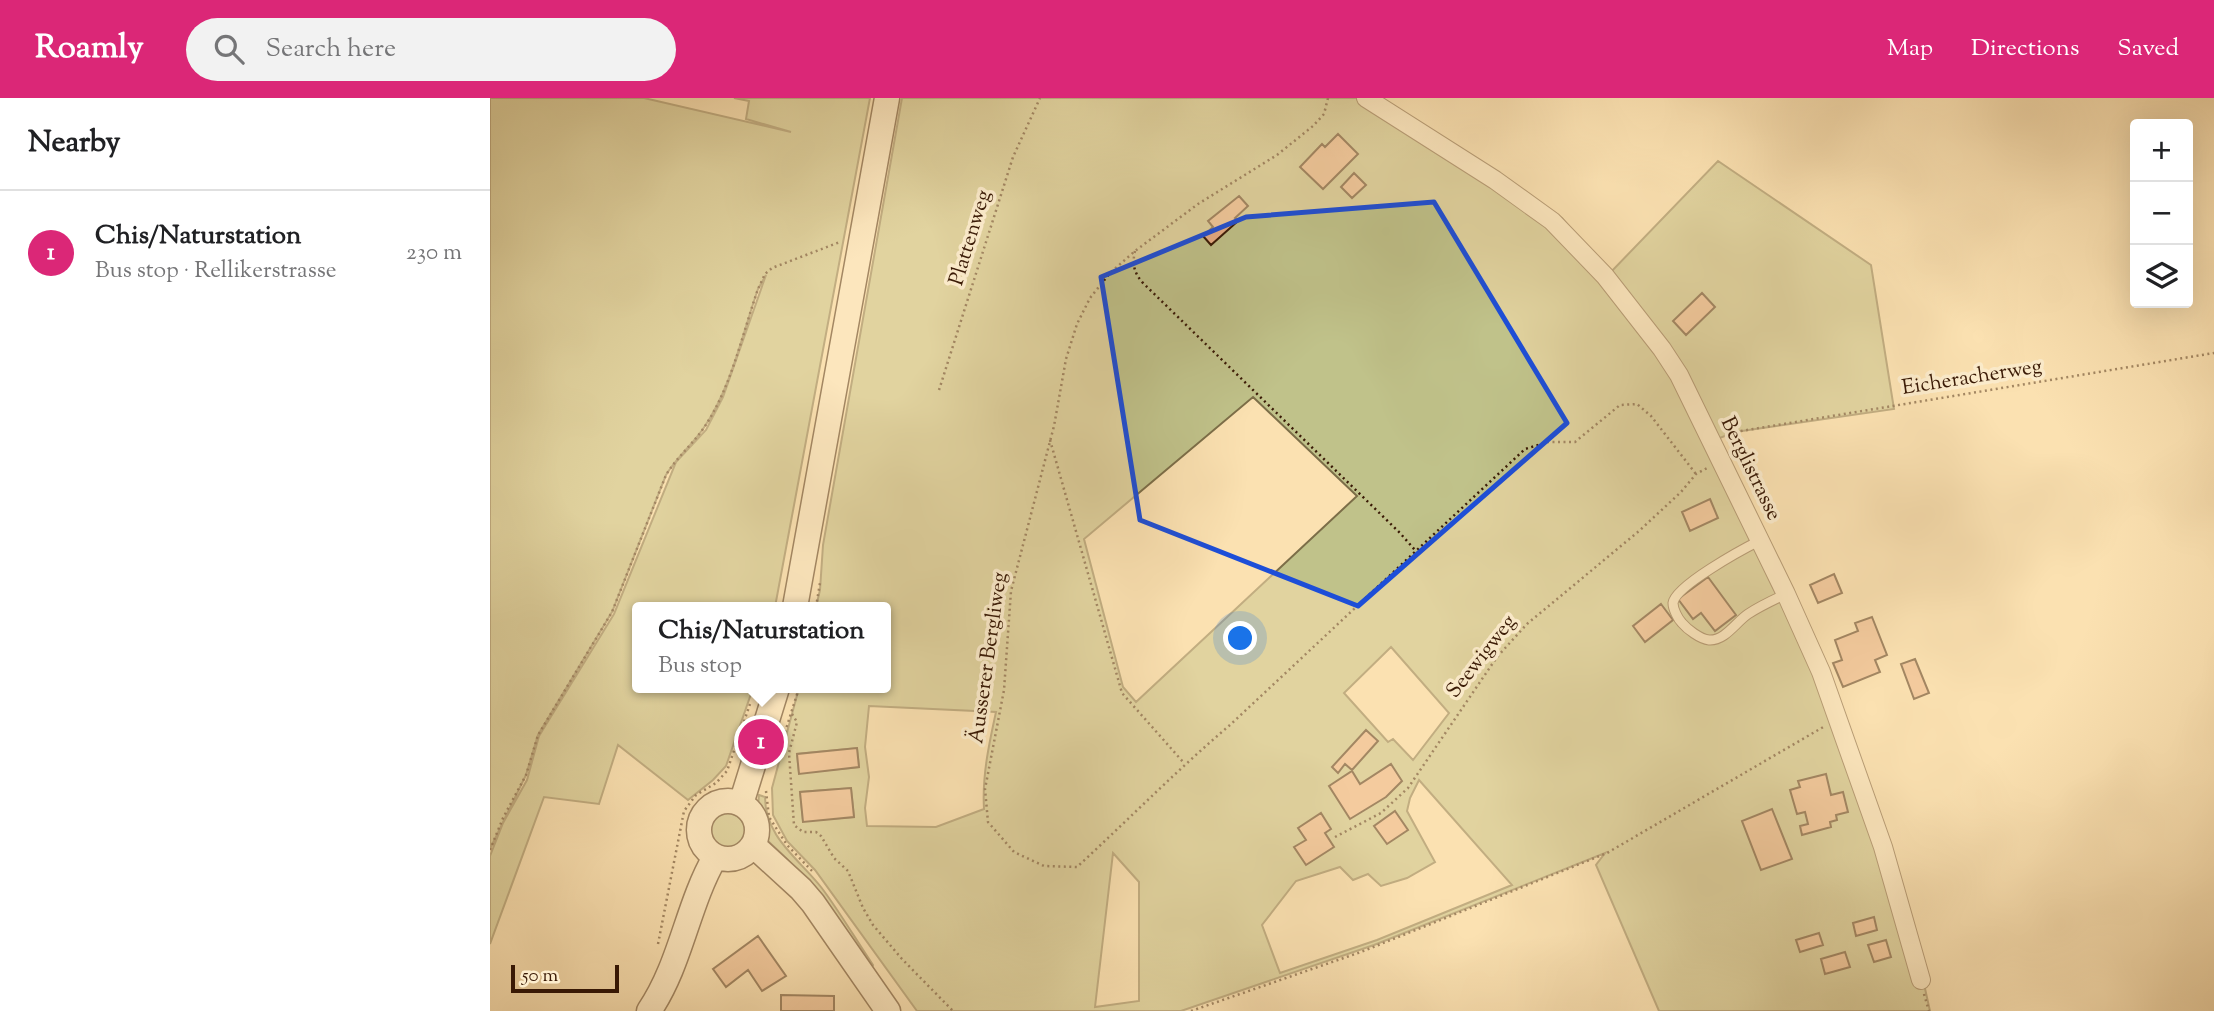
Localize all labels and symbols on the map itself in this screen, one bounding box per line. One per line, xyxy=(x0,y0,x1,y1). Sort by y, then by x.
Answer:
street label: Plattenweg xyxy=(942,187,1000,289)
street label: Eicheracherweg xyxy=(1900,352,2044,404)
street label: Berglistrasse xyxy=(1712,412,1788,526)
street label: Äusserer Bergliweg xyxy=(962,570,1016,746)
street label: Seewigweg xyxy=(1440,609,1524,705)
your location xyxy=(1223,621,1257,655)
pin: 1 xyxy=(738,716,784,768)
scale bar xyxy=(511,962,620,994)

